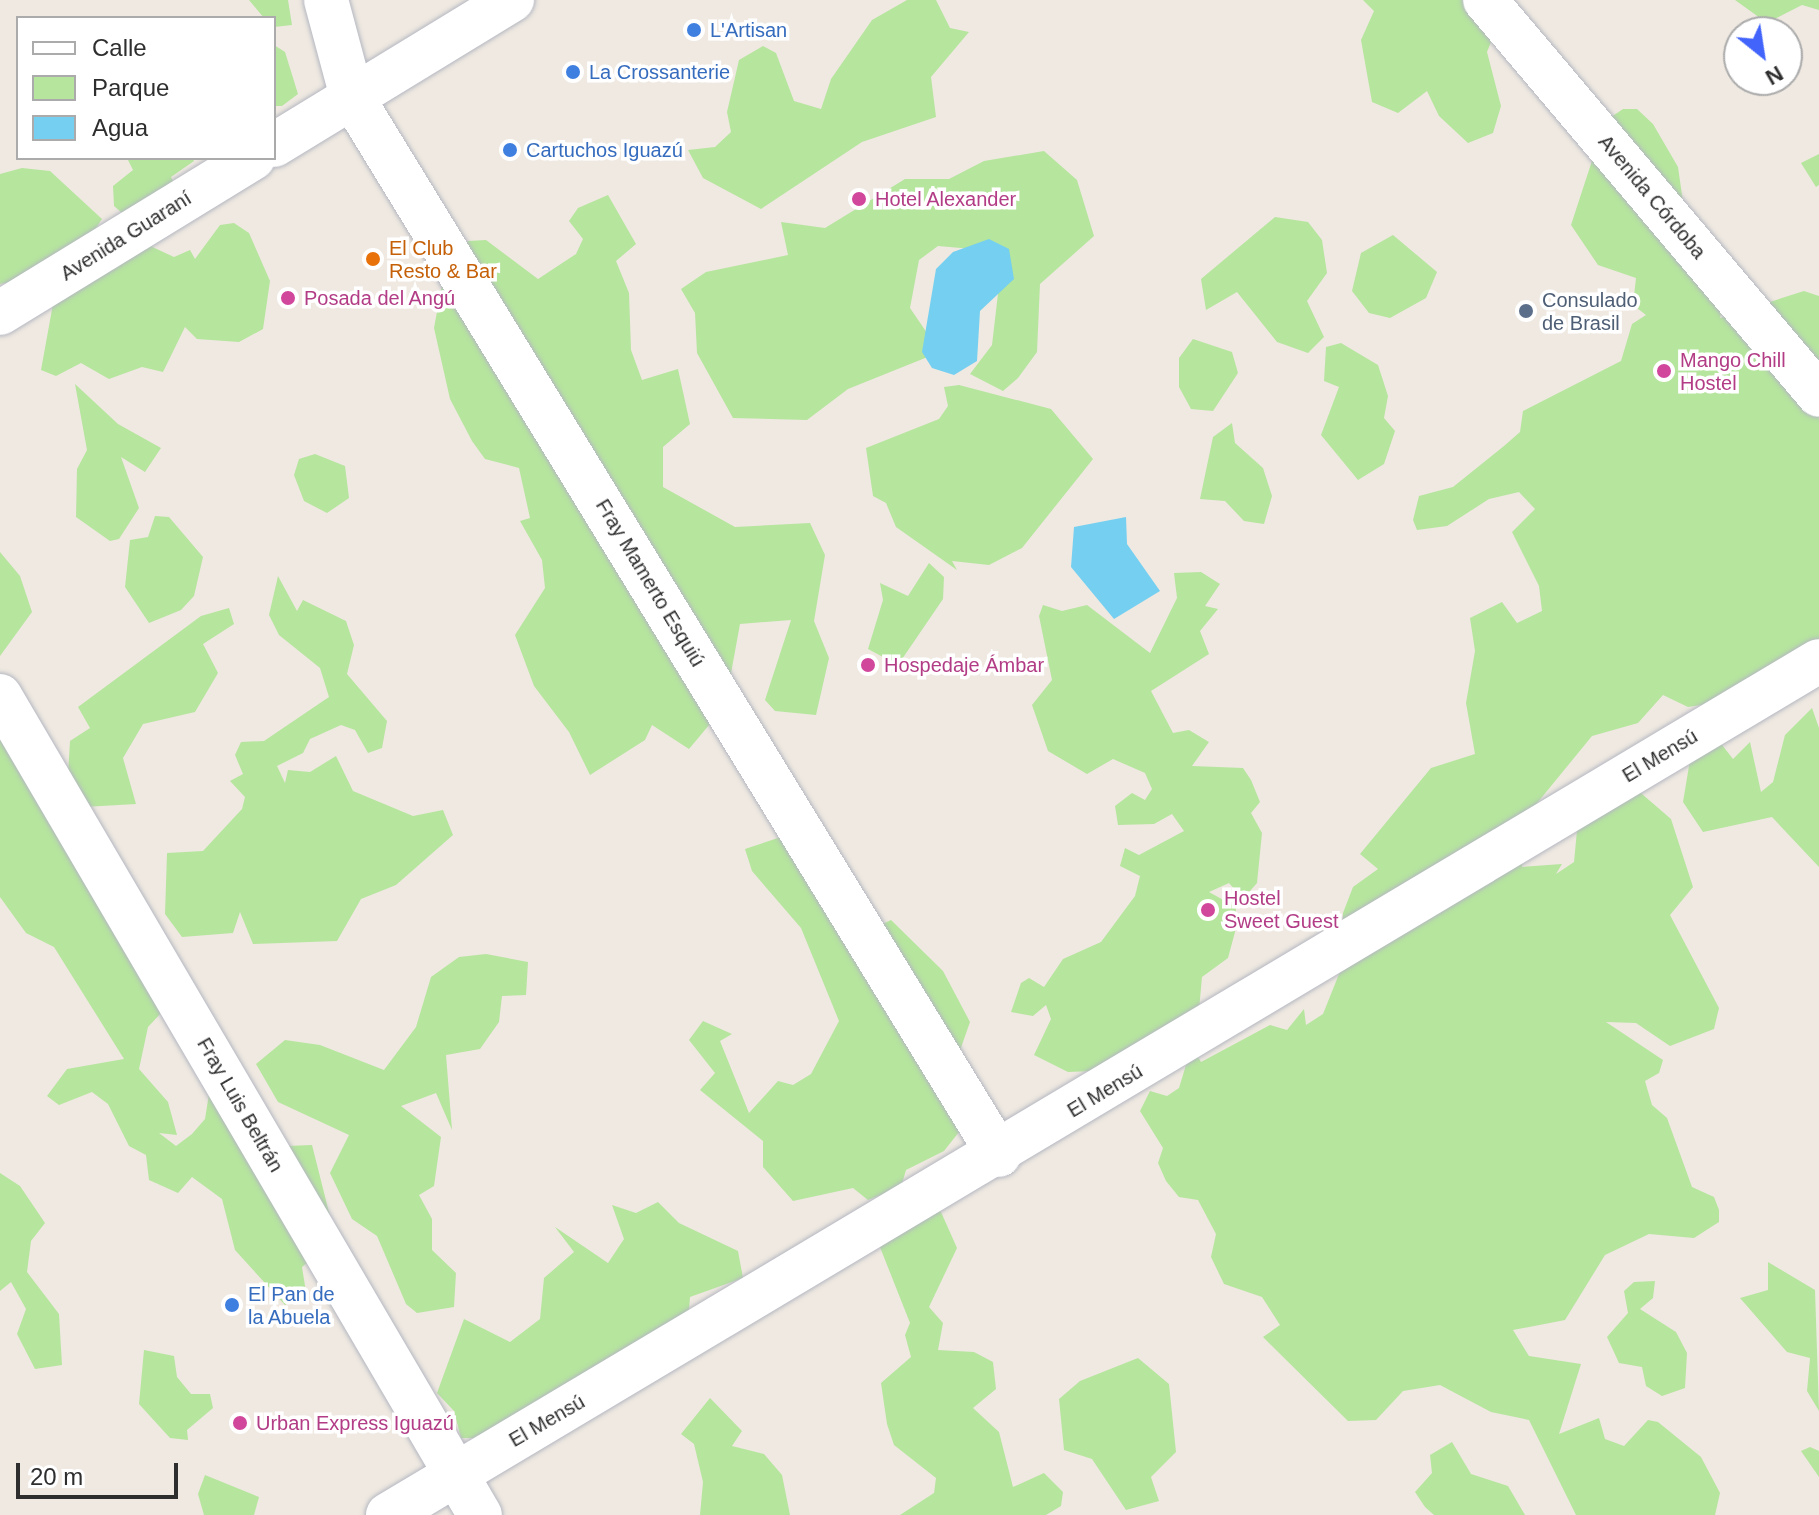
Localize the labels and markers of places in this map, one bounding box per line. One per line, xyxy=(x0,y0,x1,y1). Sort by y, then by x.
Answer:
place label: L'Artisan xyxy=(710,18,787,42)
marker: L'Artisan xyxy=(685,21,703,39)
place label: La Crossanterie xyxy=(589,60,730,84)
marker: La Crossanterie xyxy=(564,63,582,81)
place label: Cartuchos Iguazú xyxy=(526,138,683,162)
marker: Cartuchos Iguazú xyxy=(501,141,519,159)
place label: Hotel Alexander xyxy=(875,187,1017,211)
marker: Hotel Alexander xyxy=(850,190,868,208)
place label: El Club Resto & Bar xyxy=(389,236,497,283)
marker: El Club Resto & Bar xyxy=(364,250,382,268)
place label: Posada del Angú xyxy=(304,286,456,310)
place label: Consulado de Brasil xyxy=(1542,288,1638,335)
marker: Posada del Angú xyxy=(279,289,297,307)
marker: Consulado de Brasil xyxy=(1517,302,1535,320)
place label: Mango Chill Hostel xyxy=(1680,348,1786,395)
marker: Mango Chill Hostel xyxy=(1655,362,1673,380)
place label: Hospedaje Ámbar xyxy=(884,653,1044,677)
marker: Hospedaje Ámbar xyxy=(859,656,877,674)
place label: Hostel Sweet Guest xyxy=(1224,886,1339,933)
marker: Hostel Sweet Guest xyxy=(1199,901,1217,919)
place label: El Pan de la Abuela xyxy=(248,1282,335,1329)
marker: El Pan de la Abuela xyxy=(223,1296,241,1314)
place label: Urban Express Iguazú xyxy=(256,1411,454,1435)
marker: Urban Express Iguazú xyxy=(231,1414,249,1432)

